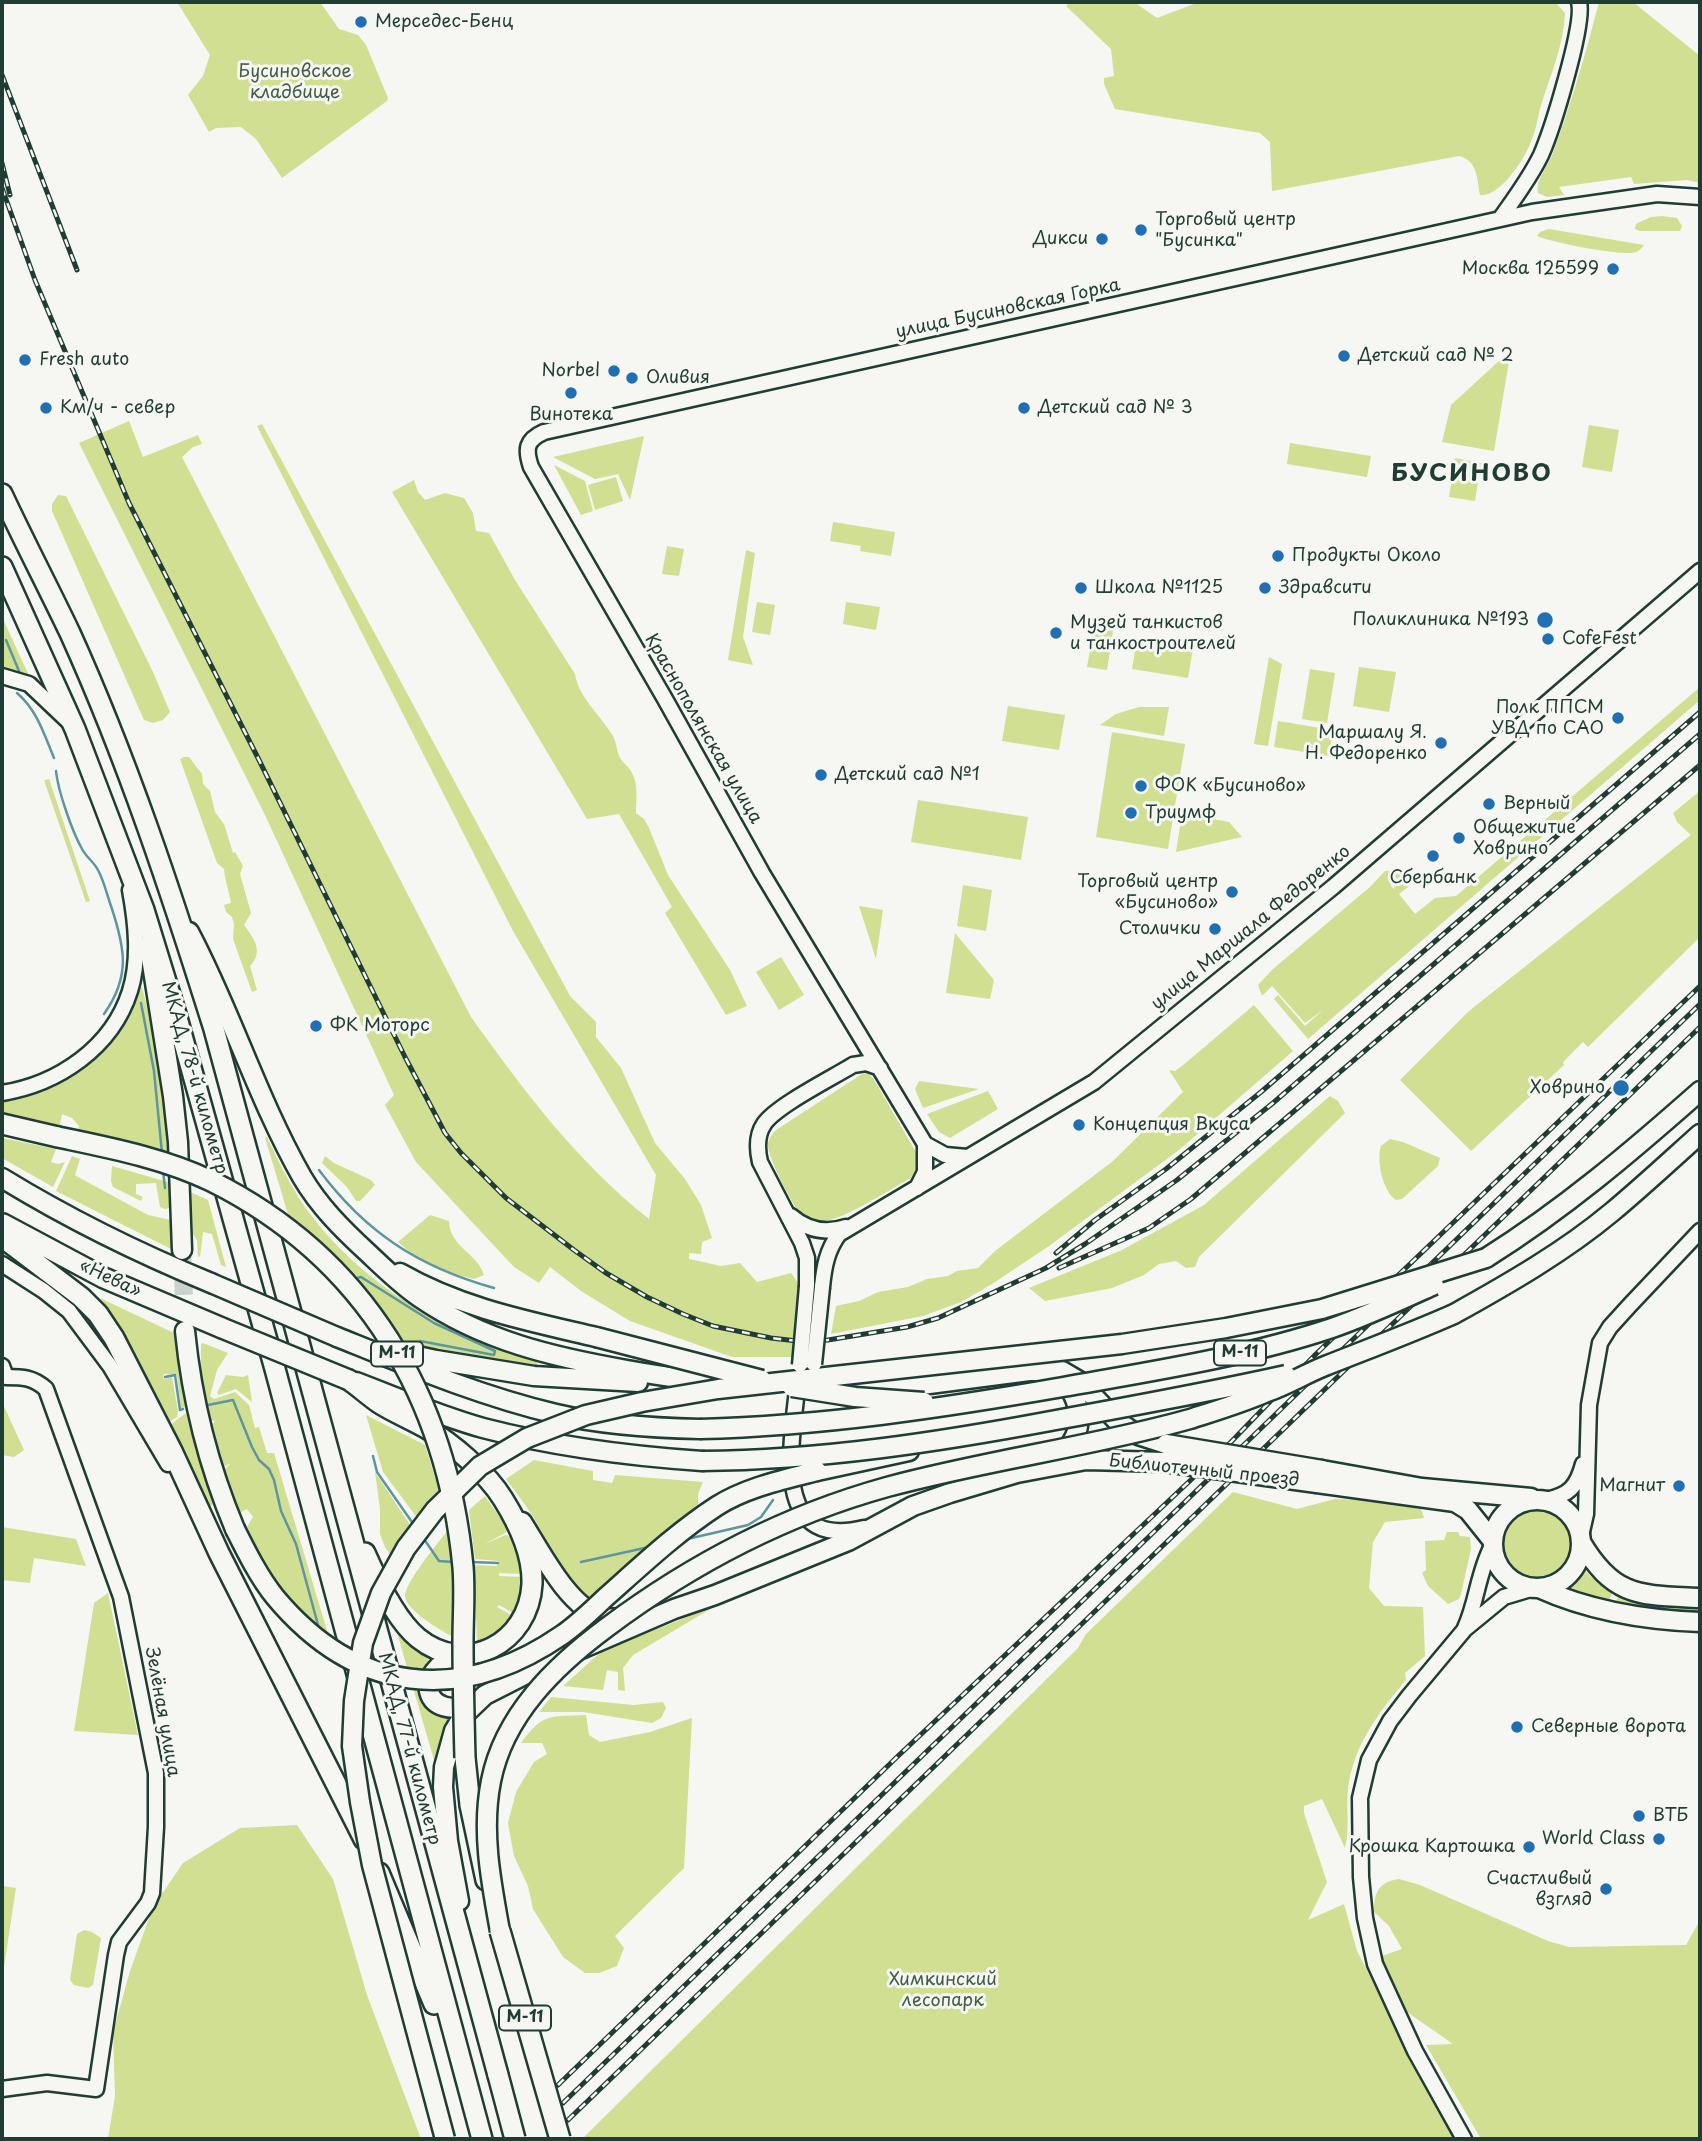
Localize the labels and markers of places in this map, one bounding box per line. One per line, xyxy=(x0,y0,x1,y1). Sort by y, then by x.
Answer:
place label: Мерседес-Бенц xyxy=(375,11,513,33)
marker: Мерседес-Бенц xyxy=(353,14,369,30)
place label: Торговый центр "Бусинка" xyxy=(1155,209,1296,252)
marker: Торговый центр "Бусинка" xyxy=(1133,222,1149,238)
place label: Дикси xyxy=(1033,228,1088,250)
marker: Дикси xyxy=(1094,231,1110,247)
place label: Москва 125599 xyxy=(1462,258,1599,280)
marker: Москва 125599 xyxy=(1605,261,1621,277)
place label: Детский сад № 2 xyxy=(1358,345,1513,367)
marker: Детский сад № 2 xyxy=(1336,348,1352,364)
place label: Fresh auto xyxy=(39,349,129,371)
marker: Fresh auto xyxy=(17,352,33,368)
place label: Norbel xyxy=(542,360,600,382)
marker: Norbel xyxy=(606,363,622,379)
place label: Оливия xyxy=(646,367,710,389)
marker: Оливия xyxy=(624,370,640,386)
marker: Винотека xyxy=(563,385,579,401)
place label: Км/ч - север xyxy=(60,397,175,419)
place label: Детский сад № 3 xyxy=(1038,397,1193,419)
marker: Км/ч - север xyxy=(38,400,54,416)
marker: Детский сад № 3 xyxy=(1016,400,1032,416)
place label: Винотека xyxy=(529,404,613,426)
place label: Продукты Около xyxy=(1292,545,1441,567)
marker: Продукты Около xyxy=(1270,548,1286,564)
place label: Школа №1125 xyxy=(1095,577,1223,599)
place label: Здравсити xyxy=(1279,577,1372,599)
marker: Школа №1125 xyxy=(1073,580,1089,596)
marker: Здравсити xyxy=(1257,580,1273,596)
place label: Поликлиника №193 xyxy=(1352,609,1529,631)
marker: Поликлиника №193 xyxy=(1535,610,1555,630)
place label: Музей танкистов и танкостроителей xyxy=(1070,612,1236,654)
marker: Музей танкистов и танкостроителей xyxy=(1048,625,1064,641)
place label: CofeFest xyxy=(1562,628,1637,650)
marker: CofeFest xyxy=(1540,631,1556,647)
place label: Полк ППСМ УВД по САО xyxy=(1491,697,1604,740)
marker: Полк ППСМ УВД по САО xyxy=(1610,710,1626,726)
place label: Маршалу Я. Н. Федоренко xyxy=(1305,722,1427,764)
marker: Маршалу Я. Н. Федоренко xyxy=(1433,735,1449,751)
place label: Детский сад №1 xyxy=(835,764,980,786)
marker: Детский сад №1 xyxy=(813,767,829,783)
place label: ФОК «Бусиново» xyxy=(1155,775,1306,797)
marker: ФОК «Бусиново» xyxy=(1133,778,1149,794)
place label: Верный xyxy=(1503,793,1570,815)
marker: Верный xyxy=(1481,796,1497,812)
place label: Триумф xyxy=(1145,802,1216,824)
marker: Триумф xyxy=(1123,805,1139,821)
place label: Общежитие Ховрино xyxy=(1473,817,1576,860)
marker: Общежитие Ховрино xyxy=(1451,830,1467,846)
marker: Сбербанк xyxy=(1425,848,1441,864)
place label: Сбербанк xyxy=(1390,867,1476,889)
place label: Торговый центр «Бусиново» xyxy=(1077,871,1218,914)
marker: Торговый центр «Бусиново» xyxy=(1224,884,1240,900)
place label: Столички xyxy=(1119,918,1201,940)
marker: Столички xyxy=(1207,921,1223,937)
place label: ФК Моторс xyxy=(330,1015,430,1037)
marker: ФК Моторс xyxy=(308,1018,324,1034)
place label: Ховрино xyxy=(1530,1077,1605,1099)
marker: Ховрино xyxy=(1611,1078,1631,1098)
place label: Концепция Вкуса xyxy=(1093,1114,1250,1136)
marker: Концепция Вкуса xyxy=(1071,1117,1087,1133)
place label: Магнит xyxy=(1599,1475,1665,1497)
marker: Магнит xyxy=(1671,1478,1687,1494)
place label: Северные ворота xyxy=(1531,1716,1686,1738)
marker: Северные ворота xyxy=(1509,1719,1525,1735)
place label: ВТБ xyxy=(1653,1805,1688,1827)
marker: ВТБ xyxy=(1631,1808,1647,1824)
place label: World Class xyxy=(1542,1828,1645,1850)
marker: World Class xyxy=(1651,1831,1667,1847)
place label: Крошка Картошка xyxy=(1349,1836,1515,1858)
marker: Крошка Картошка xyxy=(1521,1839,1537,1855)
place label: Счастливый взгляд xyxy=(1486,1868,1592,1910)
marker: Счастливый взгляд xyxy=(1598,1881,1614,1897)

